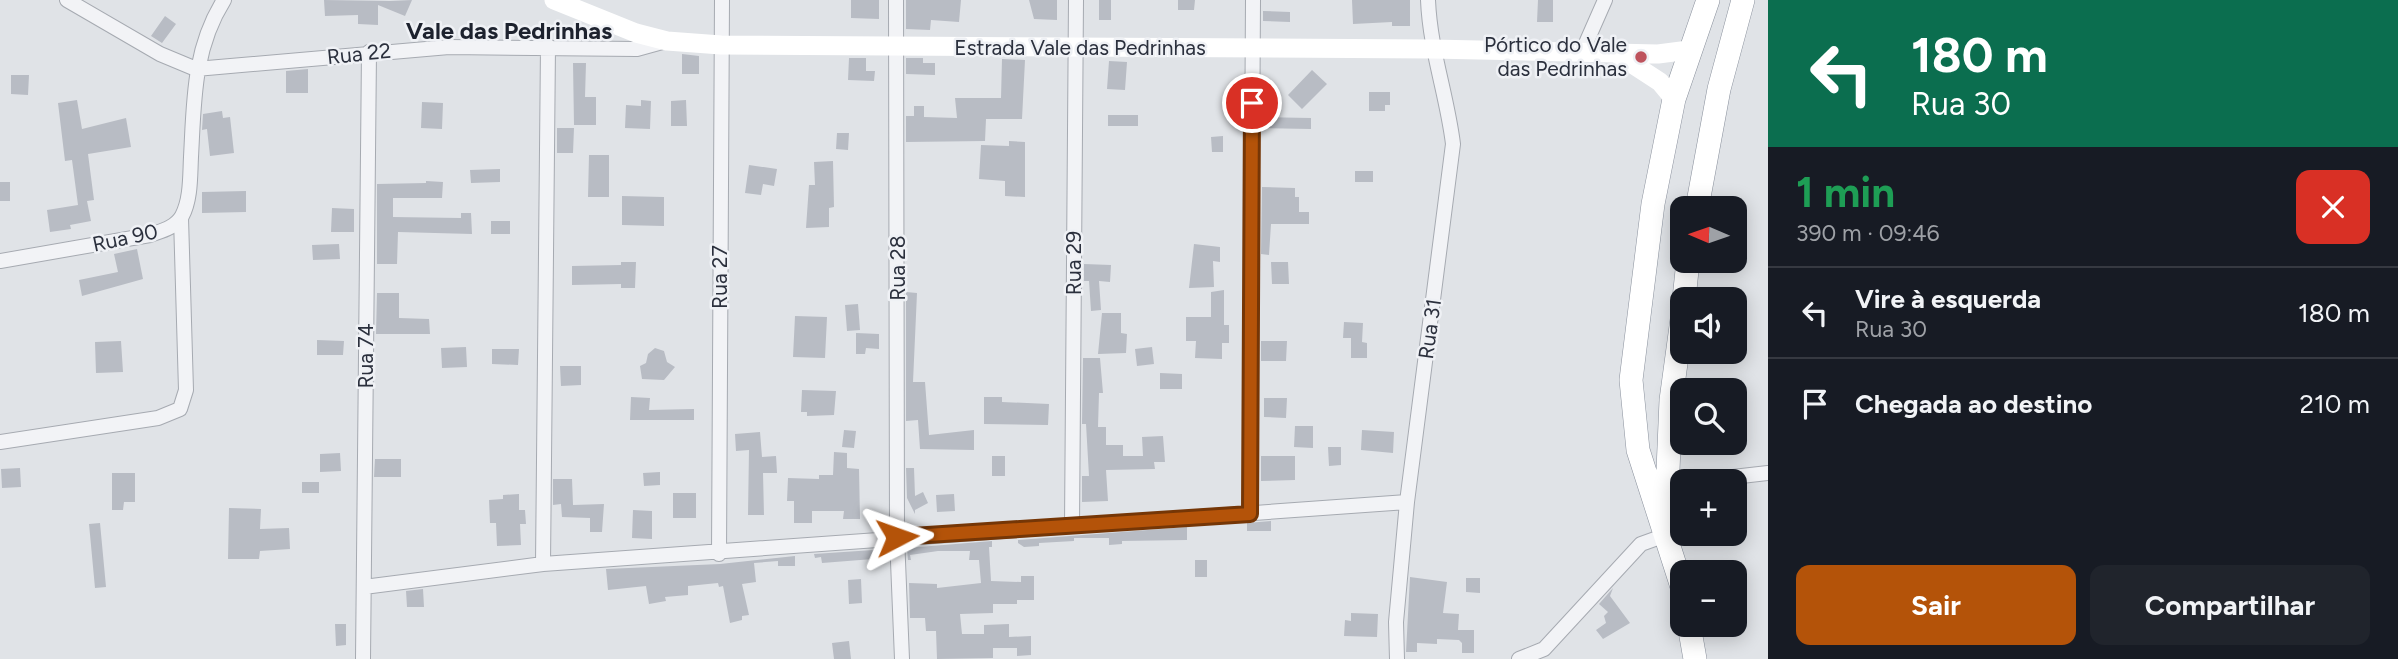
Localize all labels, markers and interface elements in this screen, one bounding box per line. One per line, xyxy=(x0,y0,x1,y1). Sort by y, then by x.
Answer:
district label: Vale das Pedrinhas xyxy=(406,16,612,45)
text: 180 m xyxy=(1911,25,2048,84)
icon: left xyxy=(1796,28,1887,119)
place label: Pórtico do Vale das Pedrinhas xyxy=(1484,32,1627,81)
street label: Estrada Vale das Pedrinhas xyxy=(954,35,1206,60)
street label: Rua 22 xyxy=(326,38,392,69)
marker: Pórtico do Vale das Pedrinhas xyxy=(1633,49,1649,65)
pin xyxy=(1222,73,1282,133)
icon: arrive xyxy=(1233,84,1271,122)
text: Rua 30 xyxy=(1911,85,2011,123)
text: 1 min xyxy=(1796,167,1895,218)
button: close xyxy=(2296,170,2370,244)
north arrow xyxy=(1670,196,1746,273)
map controls xyxy=(1670,196,1747,637)
street label: Rua 90 xyxy=(90,218,160,257)
text: 390 m · 09:46 xyxy=(1796,219,1940,247)
street label: Rua 29 xyxy=(1061,231,1086,295)
street label: Rua 28 xyxy=(885,235,910,301)
street label: Rua 27 xyxy=(707,245,732,309)
text: Vire à esquerda xyxy=(1855,283,2041,315)
button: sound xyxy=(1670,287,1747,364)
icon: left xyxy=(1796,294,1834,332)
street label: Rua 31 xyxy=(1413,297,1446,361)
text: 180 m xyxy=(2298,297,2370,329)
text: Rua 30 xyxy=(1855,315,1927,343)
street label: Rua 74 xyxy=(353,323,378,389)
button: search xyxy=(1670,378,1747,455)
icon: arrive xyxy=(1796,385,1834,423)
text: Chegada ao destino xyxy=(1855,388,2092,420)
text: 210 m xyxy=(2300,388,2370,420)
button: + xyxy=(1670,469,1747,546)
position arrow xyxy=(860,500,934,574)
button: − xyxy=(1670,560,1747,637)
button: Sair xyxy=(1796,565,2076,645)
button: Compartilhar xyxy=(2090,565,2370,645)

